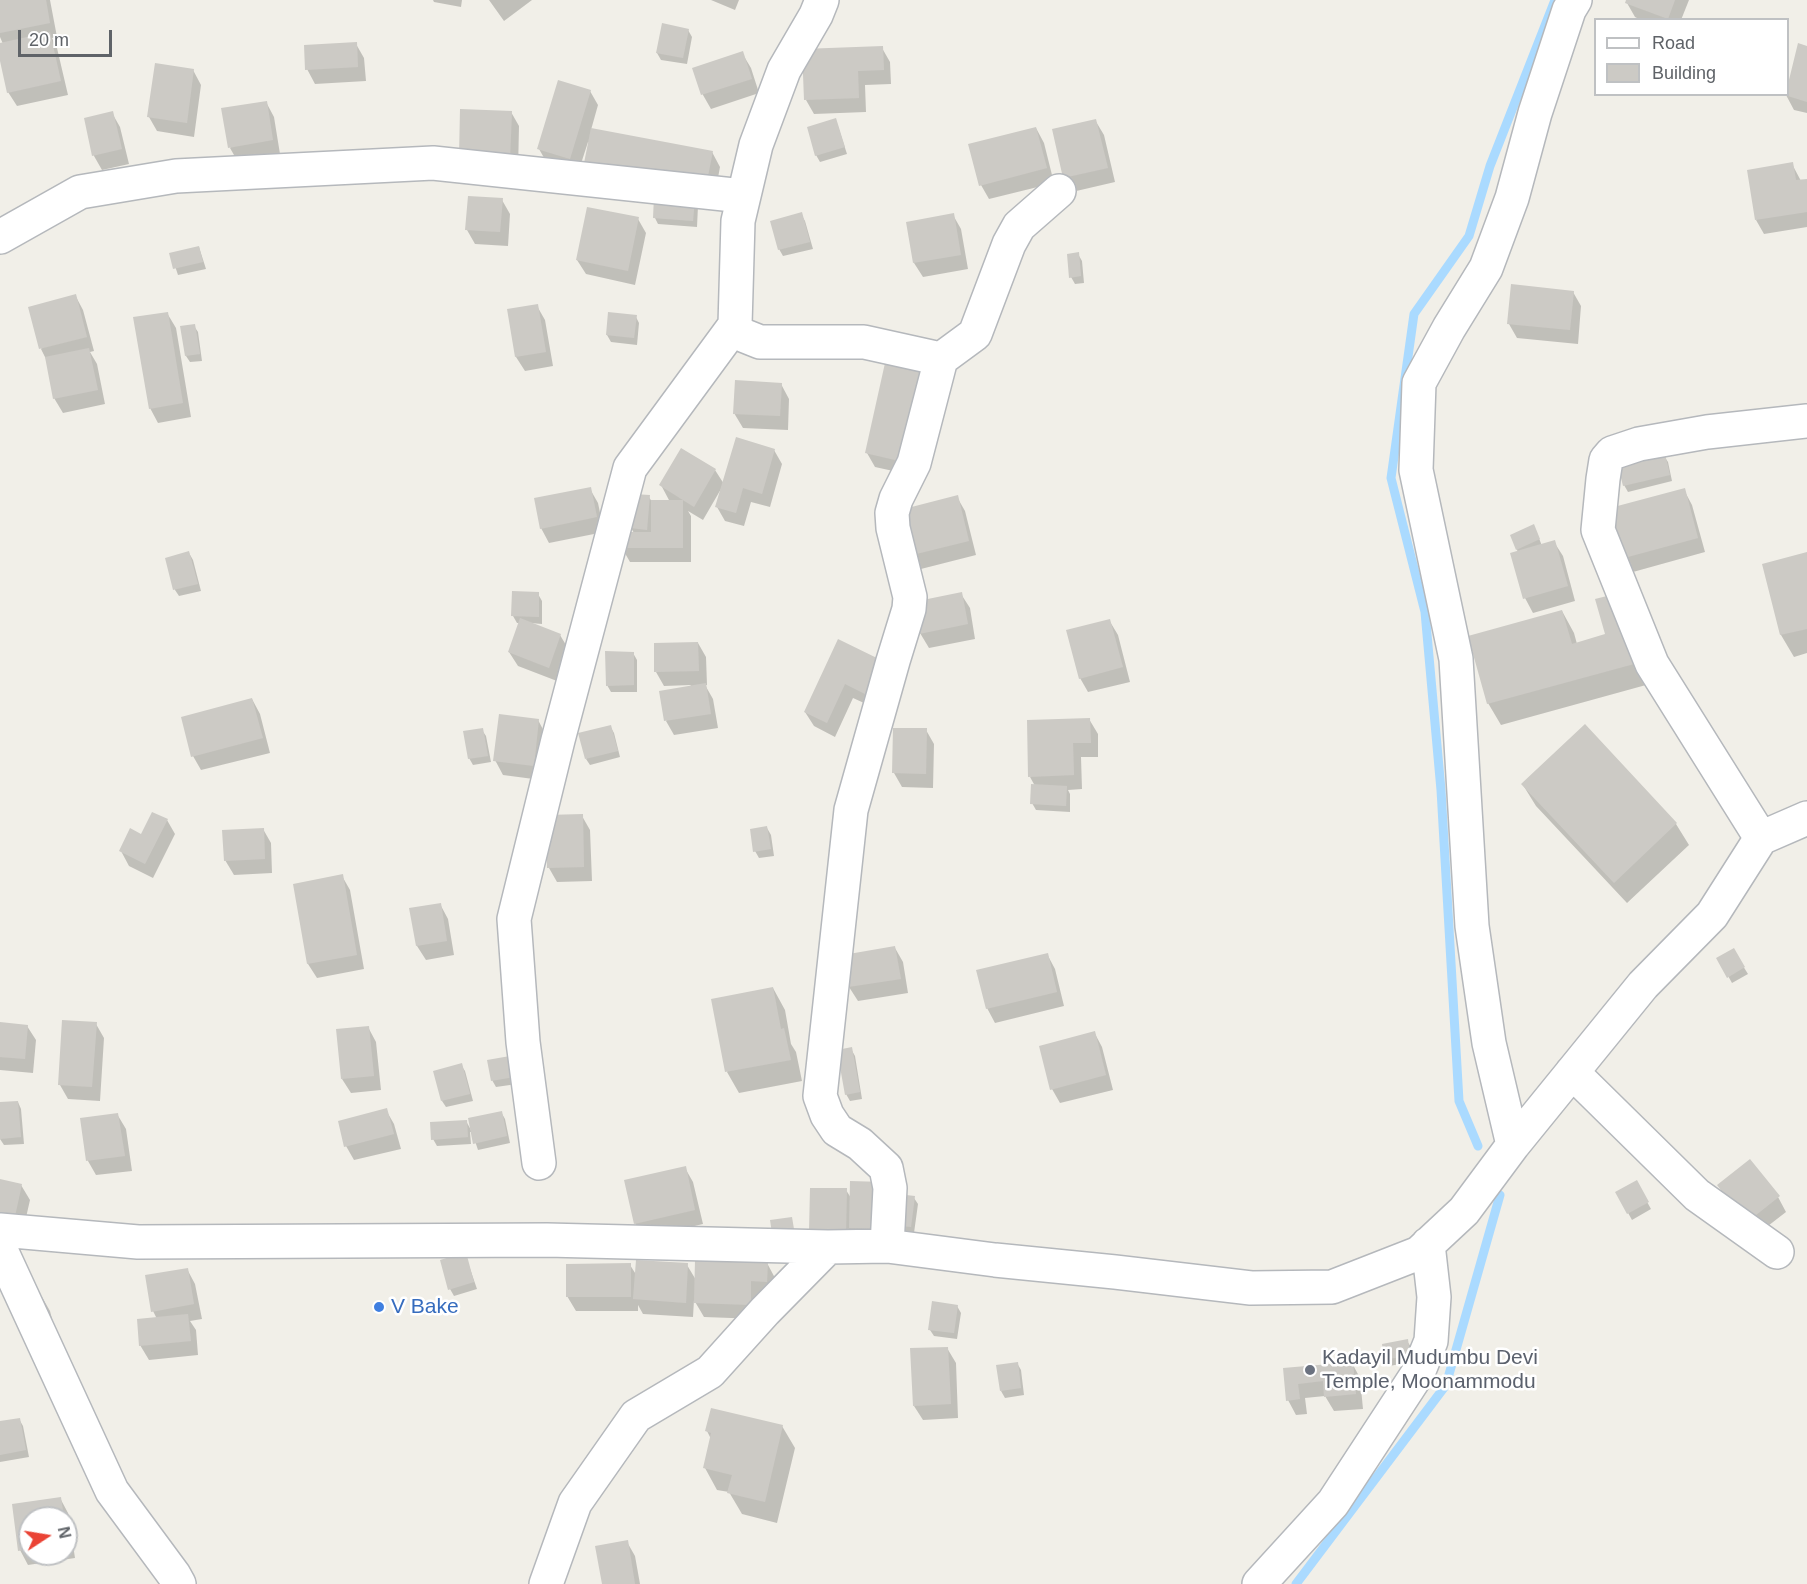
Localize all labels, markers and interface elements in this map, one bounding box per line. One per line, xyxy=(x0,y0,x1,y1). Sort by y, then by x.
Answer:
scale bar xyxy=(21,18,116,56)
legend xyxy=(1594,18,1789,96)
text: 20 m xyxy=(29,30,69,50)
text: Road xyxy=(1652,33,1695,53)
text: Building xyxy=(1652,63,1716,83)
place label: V Bake xyxy=(391,1294,459,1320)
marker: V Bake xyxy=(372,1300,386,1314)
place label: Kadayil Mudumbu Devi Temple, Moonammodu xyxy=(1322,1345,1538,1395)
marker: Kadayil Mudumbu Devi Temple, Moonammodu xyxy=(1303,1363,1317,1377)
north arrow xyxy=(18,1506,78,1566)
text: N xyxy=(55,1525,74,1540)

